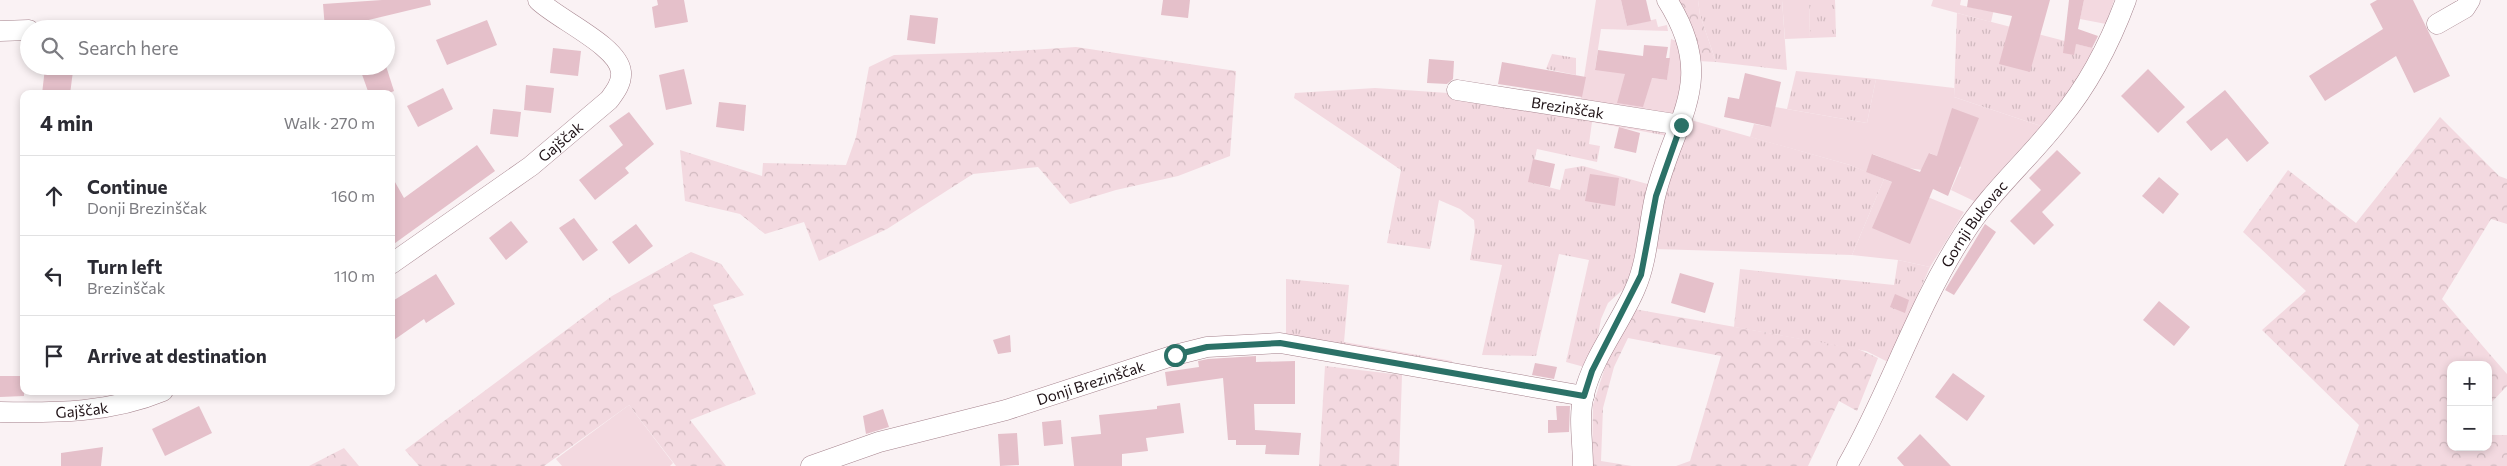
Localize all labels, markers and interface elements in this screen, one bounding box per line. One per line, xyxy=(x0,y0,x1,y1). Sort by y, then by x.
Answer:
search box xyxy=(20,20,395,75)
icon: search xyxy=(38,34,66,62)
text: Search here xyxy=(78,36,178,59)
street label: Brezinščak xyxy=(1530,93,1605,122)
text: 4 min xyxy=(40,110,93,135)
text: Walk · 270 m xyxy=(284,113,375,132)
route end xyxy=(1670,114,1693,137)
street label: Gajščak xyxy=(534,117,586,165)
text: Continue xyxy=(87,175,167,198)
street label: Gornji Bukovac xyxy=(1937,177,2011,270)
icon: ahead xyxy=(40,182,68,210)
text: 160 m xyxy=(331,186,375,205)
text: Donji Brezinščak xyxy=(87,198,207,217)
text: Turn left xyxy=(87,255,162,278)
icon: left xyxy=(40,262,68,290)
text: 110 m xyxy=(334,266,375,285)
text: Brezinščak xyxy=(87,278,165,297)
icon: arrive xyxy=(40,342,68,370)
text: Arrive at destination xyxy=(87,344,267,367)
route start xyxy=(1164,344,1187,367)
street label: Donji Brezinščak xyxy=(1034,356,1147,408)
map controls xyxy=(2447,361,2492,451)
button: + xyxy=(2447,361,2492,406)
street label: Gajščak xyxy=(55,398,110,421)
button: − xyxy=(2447,406,2492,451)

